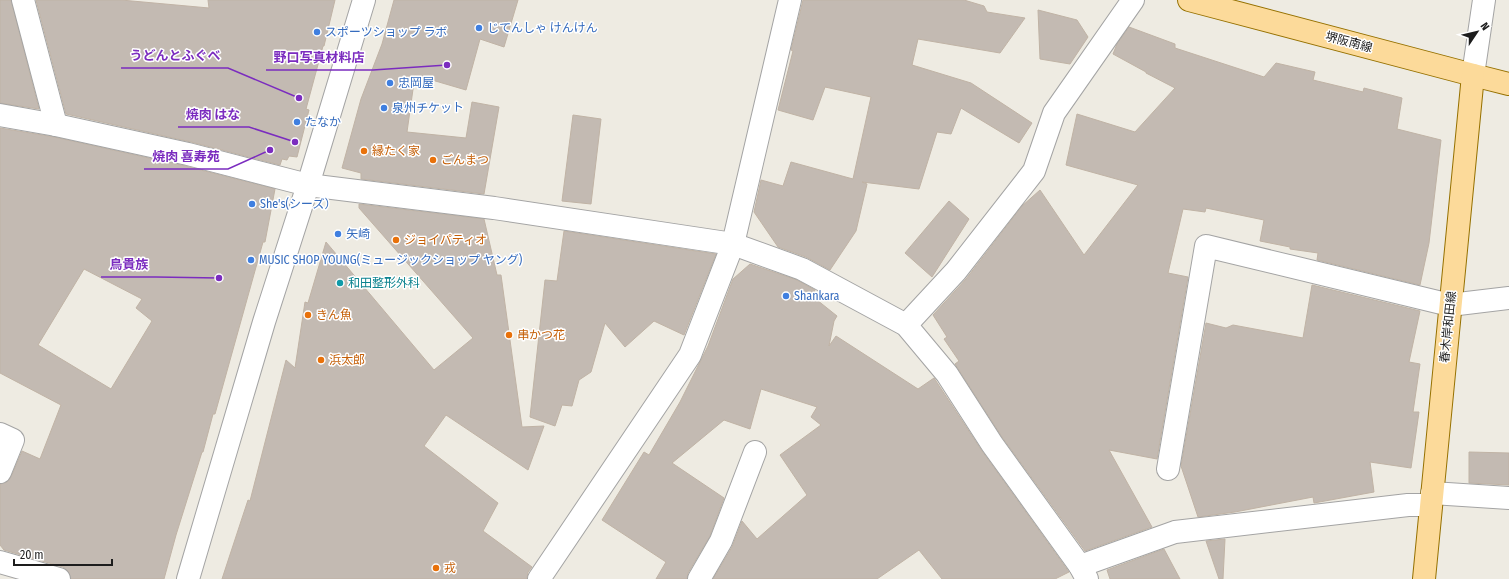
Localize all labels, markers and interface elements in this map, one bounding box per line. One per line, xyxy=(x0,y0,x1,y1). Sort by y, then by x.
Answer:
north arrow xyxy=(1457,12,1497,52)
text: N xyxy=(1478,20,1492,33)
place label: じてんしゃ けんけん xyxy=(487,21,598,35)
marker: じてんしゃ けんけん xyxy=(474,23,484,33)
place label: スポーツショップ ラボ xyxy=(325,25,448,39)
marker: スポーツショップ ラボ xyxy=(312,27,322,37)
street label: 堺阪南線 xyxy=(1324,29,1374,55)
callout: うどんとふぐべ xyxy=(121,43,228,68)
callout: 野口写真材料店 xyxy=(266,45,373,70)
text: うどんとふぐべ xyxy=(129,48,221,63)
text: 野口写真材料店 xyxy=(273,50,365,65)
place label: 忠岡屋 xyxy=(398,76,434,90)
marker: 忠岡屋 xyxy=(385,78,395,88)
place label: 泉州チケット xyxy=(392,101,464,115)
callout: 焼肉 はな xyxy=(178,102,249,127)
marker: 泉州チケット xyxy=(379,103,389,113)
text: 焼肉 はな xyxy=(186,107,240,122)
place label: たなか xyxy=(305,115,341,129)
marker: たなか xyxy=(292,117,302,127)
callout: 焼肉 喜寿苑 xyxy=(144,144,228,169)
place label: 縁たく家 xyxy=(372,144,420,158)
marker: 縁たく家 xyxy=(359,146,369,156)
text: 焼肉 喜寿苑 xyxy=(152,149,220,164)
place label: ごんまつ xyxy=(441,153,489,167)
marker: ごんまつ xyxy=(428,155,438,165)
place label: She's(シーズ） xyxy=(260,197,336,211)
marker: She's(シーズ） xyxy=(247,199,257,209)
place label: 矢崎 xyxy=(346,227,370,241)
marker: 矢崎 xyxy=(333,229,343,239)
place label: ジョイパティオ xyxy=(404,233,487,247)
marker: ジョイパティオ xyxy=(391,235,401,245)
callout: 鳥貴族 xyxy=(101,252,156,277)
place label: MUSIC SHOP YOUNG(ミュージックショップ ヤング) xyxy=(259,253,523,267)
marker: MUSIC SHOP YOUNG(ミュージックショップ ヤング) xyxy=(246,255,256,265)
text: 鳥貴族 xyxy=(109,257,149,272)
place label: 和田整形外科 xyxy=(348,276,420,290)
marker: 和田整形外科 xyxy=(335,278,345,288)
place label: Shankara xyxy=(794,289,840,303)
street label: 春木岸和田線 xyxy=(1437,290,1459,364)
marker: Shankara xyxy=(781,291,791,301)
place label: きん魚 xyxy=(316,308,352,322)
marker: きん魚 xyxy=(303,310,313,320)
place label: 串かつ花 xyxy=(517,328,565,342)
marker: 串かつ花 xyxy=(504,330,514,340)
place label: 浜太郎 xyxy=(329,353,365,367)
marker: 浜太郎 xyxy=(316,355,326,365)
scale bar xyxy=(14,541,112,567)
text: 20 m xyxy=(20,548,44,562)
place label: 戎 xyxy=(444,561,456,575)
marker: 戎 xyxy=(431,563,441,573)

